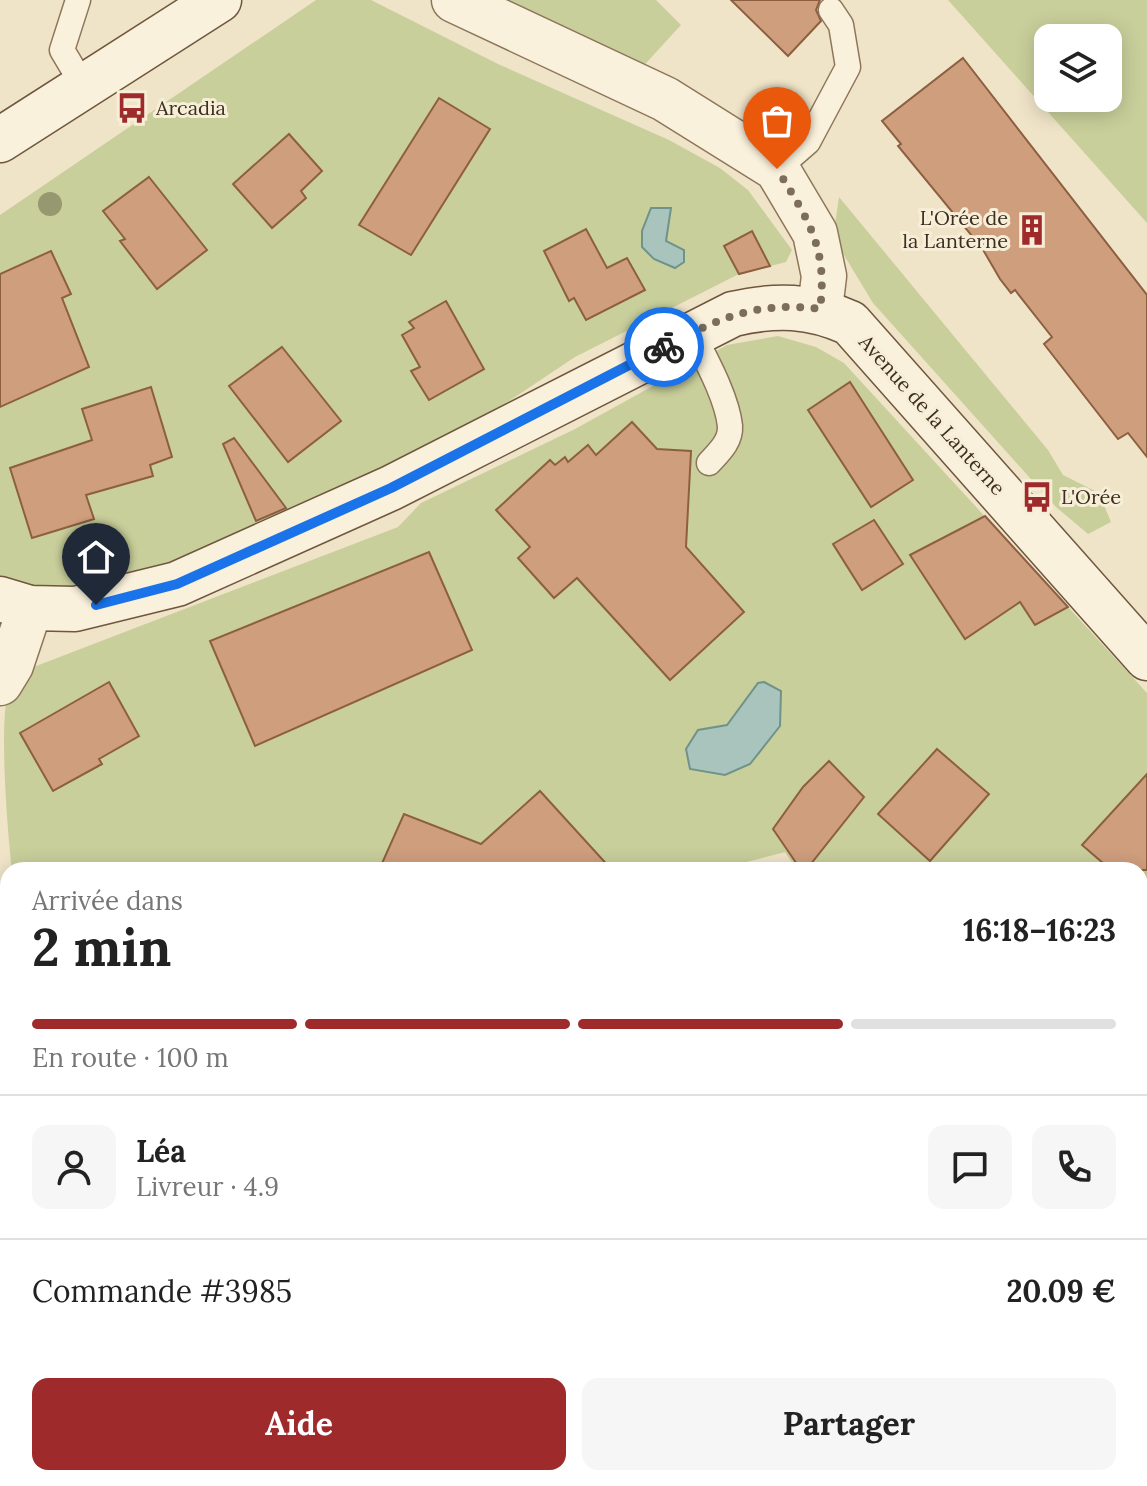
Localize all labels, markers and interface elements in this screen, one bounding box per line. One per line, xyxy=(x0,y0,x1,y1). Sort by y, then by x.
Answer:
map controls xyxy=(1034,24,1122,112)
button: layers xyxy=(1034,24,1122,112)
pin xyxy=(743,87,811,169)
bus stop icon: Arcadia xyxy=(115,91,149,125)
place label: Arcadia xyxy=(155,95,226,120)
icon: bag xyxy=(755,99,799,143)
place label: L'Orée de la Lanterne xyxy=(902,205,1008,253)
building icon: L'Orée de la Lanterne xyxy=(1015,213,1049,247)
courier xyxy=(624,307,704,387)
icon: bike xyxy=(642,325,686,369)
street label: Avenue de la Lanterne xyxy=(853,329,1011,500)
bus stop icon: L'Orée xyxy=(1020,480,1054,514)
place label: L'Orée xyxy=(1061,484,1121,509)
pin xyxy=(62,523,130,605)
icon: home xyxy=(74,535,118,579)
text: Arrivée dans xyxy=(32,884,183,917)
text: 16:18–16:23 xyxy=(963,911,1116,949)
text: 2 min xyxy=(32,914,171,980)
text: En route · 100 m xyxy=(32,1041,229,1074)
button: person xyxy=(32,1125,116,1209)
button: chat xyxy=(928,1125,1012,1209)
button: phone xyxy=(1032,1125,1116,1209)
text: Léa xyxy=(136,1132,186,1170)
text: Livreur · 4.9 xyxy=(136,1170,279,1203)
text: Commande #3985 xyxy=(32,1272,292,1310)
text: 20.09 € xyxy=(1006,1272,1116,1310)
button: Aide xyxy=(32,1378,566,1470)
button: Partager xyxy=(582,1378,1116,1470)

